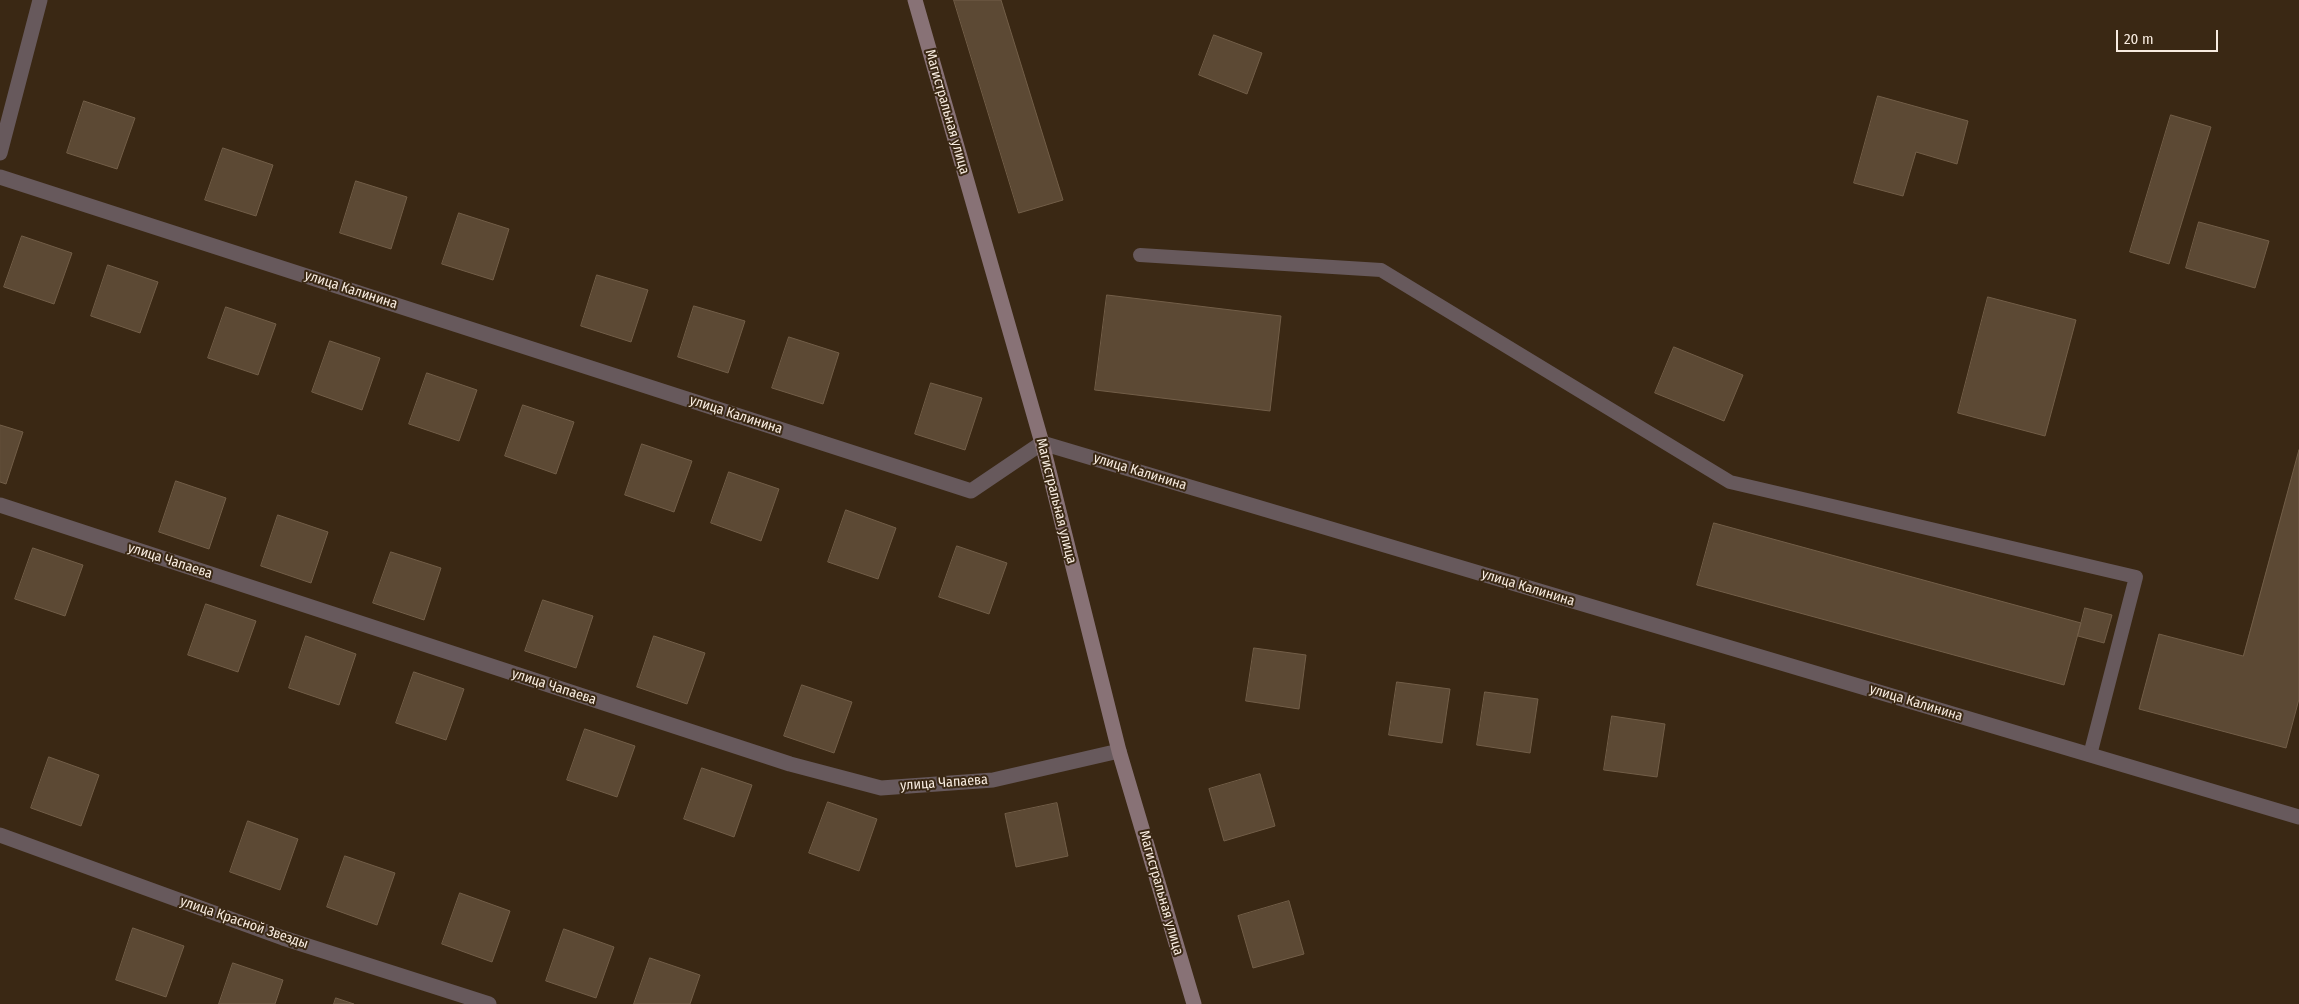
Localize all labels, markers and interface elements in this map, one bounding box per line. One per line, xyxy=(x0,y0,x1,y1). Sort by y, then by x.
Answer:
scale bar xyxy=(2119,20,2222,52)
text: 20 m xyxy=(2124,30,2154,48)
street label: Магистральная улица xyxy=(921,48,973,176)
street label: улица Калинина xyxy=(302,267,400,313)
street label: улица Калинина xyxy=(687,392,785,438)
street label: Магистральная улица xyxy=(1032,436,1080,566)
street label: улица Калинина xyxy=(1091,450,1189,494)
street label: улица Чапаева xyxy=(126,539,214,583)
street label: улица Калинина xyxy=(1479,566,1577,610)
street label: улица Чапаева xyxy=(510,665,598,709)
street label: улица Калинина xyxy=(1867,681,1965,725)
street label: улица Чапаева xyxy=(900,772,988,794)
street label: Магистральная улица xyxy=(1135,829,1187,957)
street label: улица Красной Звезды xyxy=(178,893,310,953)

